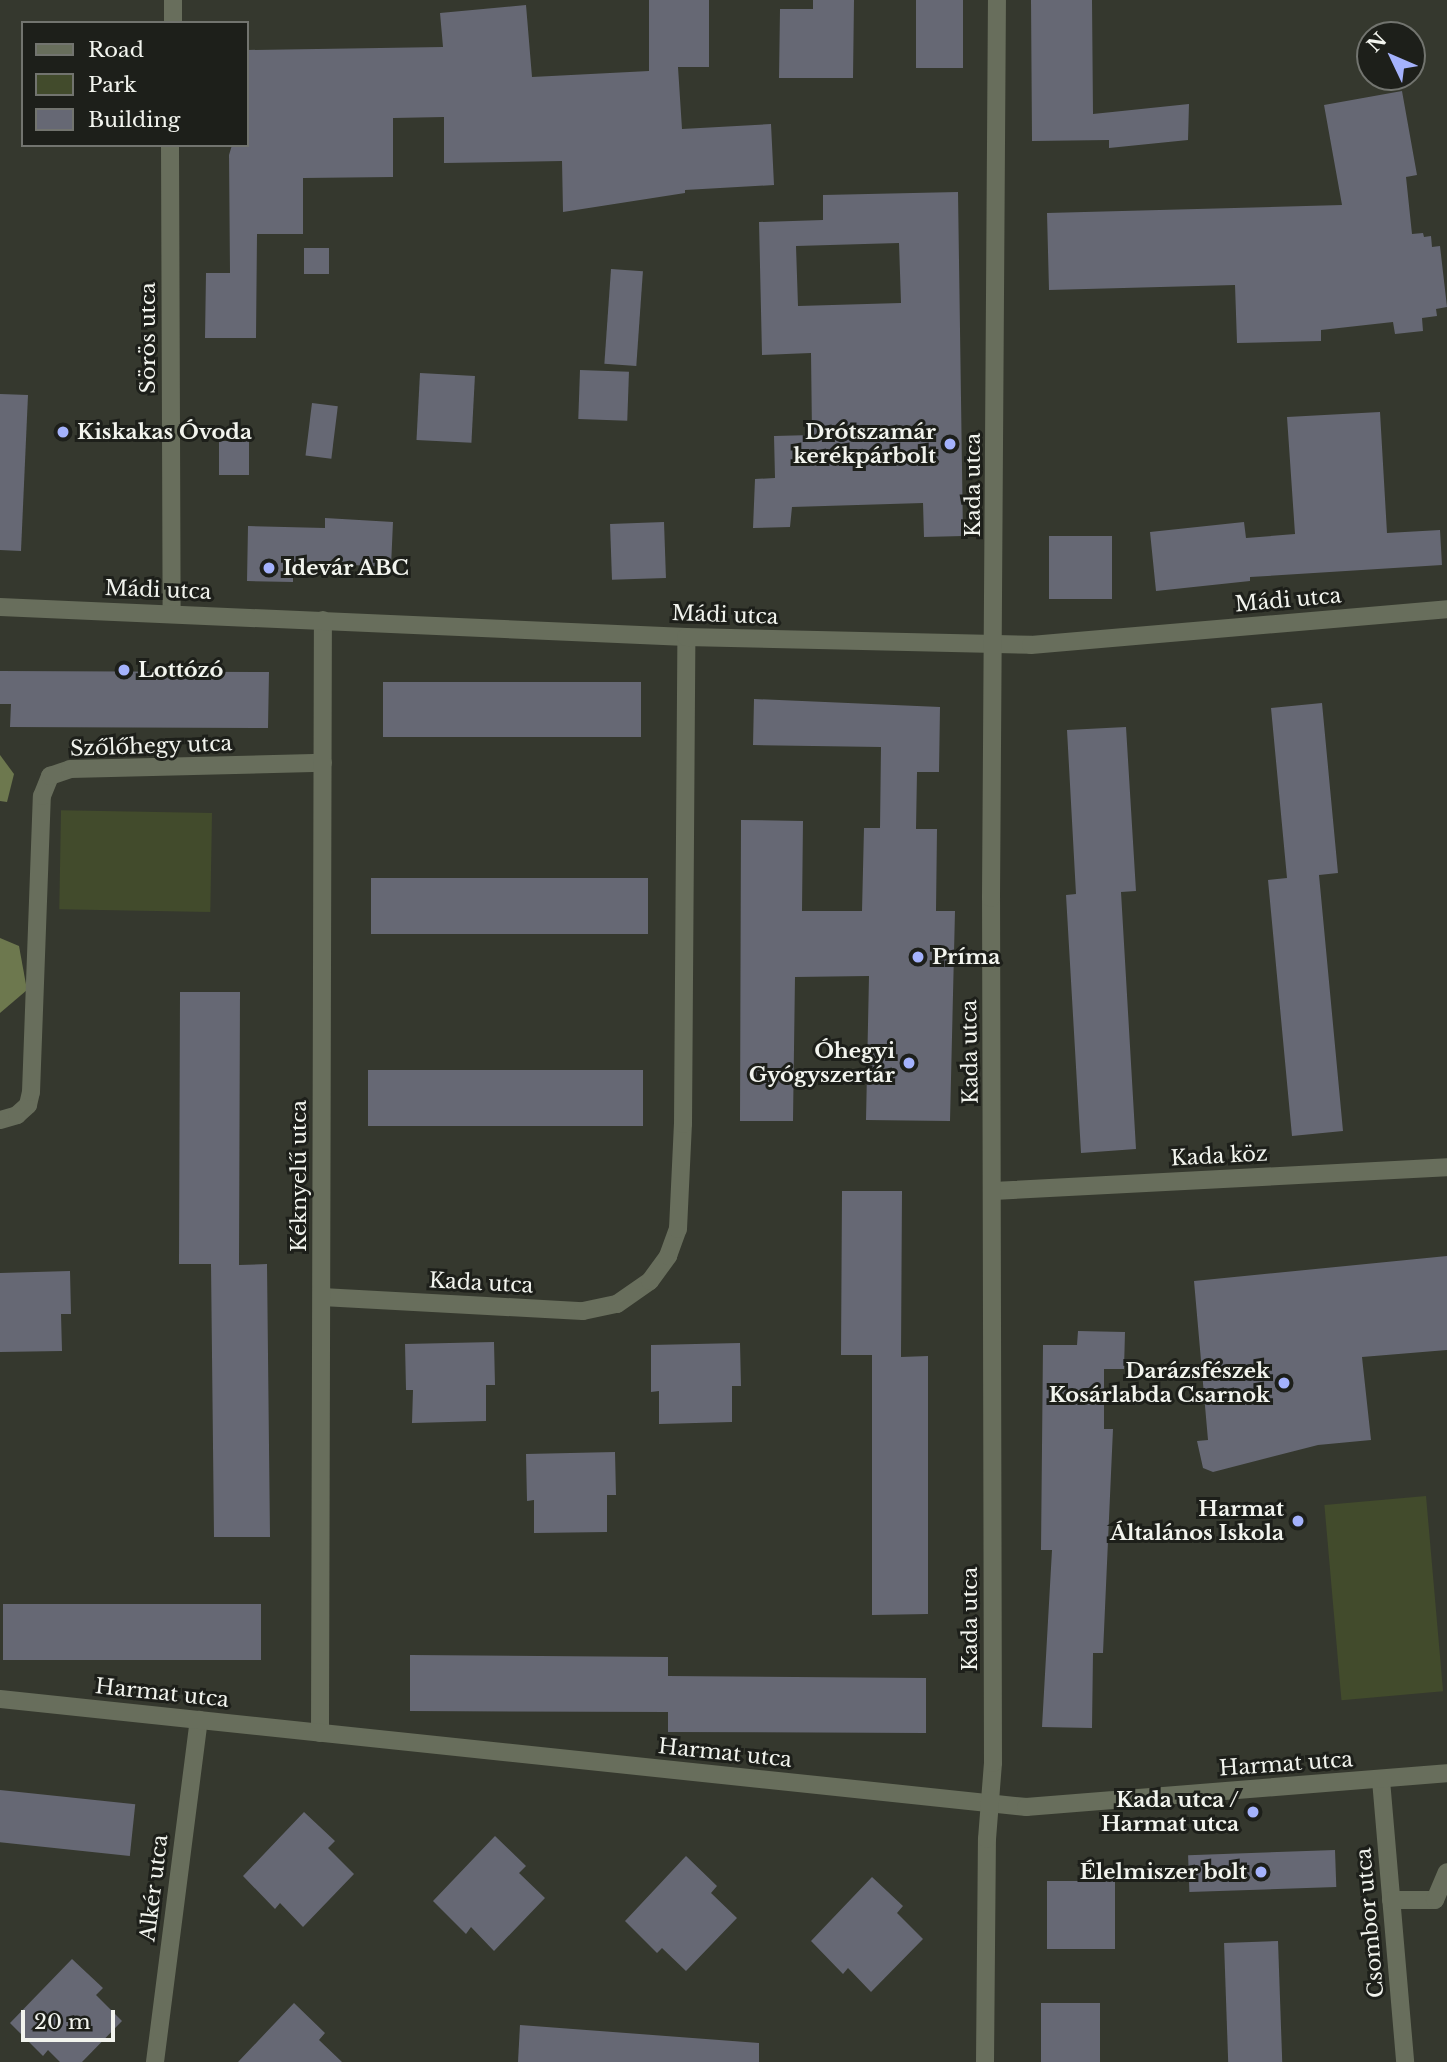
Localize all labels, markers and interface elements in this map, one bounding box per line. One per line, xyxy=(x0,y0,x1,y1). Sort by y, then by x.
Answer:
legend xyxy=(21,21,248,147)
north arrow xyxy=(1356,21,1426,91)
text: N xyxy=(1362,28,1391,57)
text: Road xyxy=(88,37,144,63)
text: Park xyxy=(88,72,137,98)
text: Building xyxy=(88,107,180,133)
street label: Sörös utca xyxy=(135,282,161,394)
place label: Kiskakas Óvoda xyxy=(77,419,252,445)
place label: Drótszamár kerékpárbolt xyxy=(793,419,936,469)
marker: Kiskakas Óvoda xyxy=(55,424,71,440)
street label: Kada utca xyxy=(960,433,986,537)
marker: Drótszamár kerékpárbolt xyxy=(942,436,958,452)
place label: Idevár ABC xyxy=(283,555,410,581)
marker: Idevár ABC xyxy=(261,560,277,576)
street label: Mádi utca xyxy=(104,576,212,604)
street label: Mádi utca xyxy=(1234,583,1342,617)
street label: Mádi utca xyxy=(671,601,779,629)
place label: Lottózó xyxy=(138,657,223,683)
marker: Lottózó xyxy=(116,662,132,678)
street label: Szőlőhegy utca xyxy=(69,731,233,761)
place label: Príma xyxy=(932,944,1000,970)
marker: Príma xyxy=(910,949,926,965)
street label: Kada utca xyxy=(956,999,984,1105)
place label: Óhegyi Gyógyszertár xyxy=(749,1038,895,1088)
marker: Óhegyi Gyógyszertár xyxy=(901,1055,917,1071)
street label: Kéknyelű utca xyxy=(286,1100,312,1252)
street label: Kada köz xyxy=(1170,1141,1268,1171)
street label: Kada utca xyxy=(428,1268,534,1298)
place label: Darázsfészek Kosárlabda Csarnok xyxy=(1049,1358,1270,1408)
marker: Darázsfészek Kosárlabda Csarnok xyxy=(1276,1375,1292,1391)
place label: Harmat Általános Iskola xyxy=(1110,1496,1284,1546)
marker: Harmat Általános Iskola xyxy=(1290,1513,1306,1529)
street label: Kada utca xyxy=(957,1567,983,1671)
street label: Harmat utca xyxy=(94,1673,230,1713)
street label: Harmat utca xyxy=(657,1733,793,1773)
street label: Harmat utca xyxy=(1218,1747,1354,1781)
place label: Kada utca / Harmat utca xyxy=(1101,1787,1239,1837)
marker: Kada utca / Harmat utca xyxy=(1245,1804,1261,1820)
street label: Alkér utca xyxy=(135,1833,173,1943)
street label: Csombor utca xyxy=(1351,1847,1389,1999)
place label: Élelmiszer bolt xyxy=(1079,1859,1247,1885)
marker: Élelmiszer bolt xyxy=(1253,1864,1269,1880)
scale bar xyxy=(24,1996,119,2040)
text: 20 m xyxy=(34,2009,91,2035)

